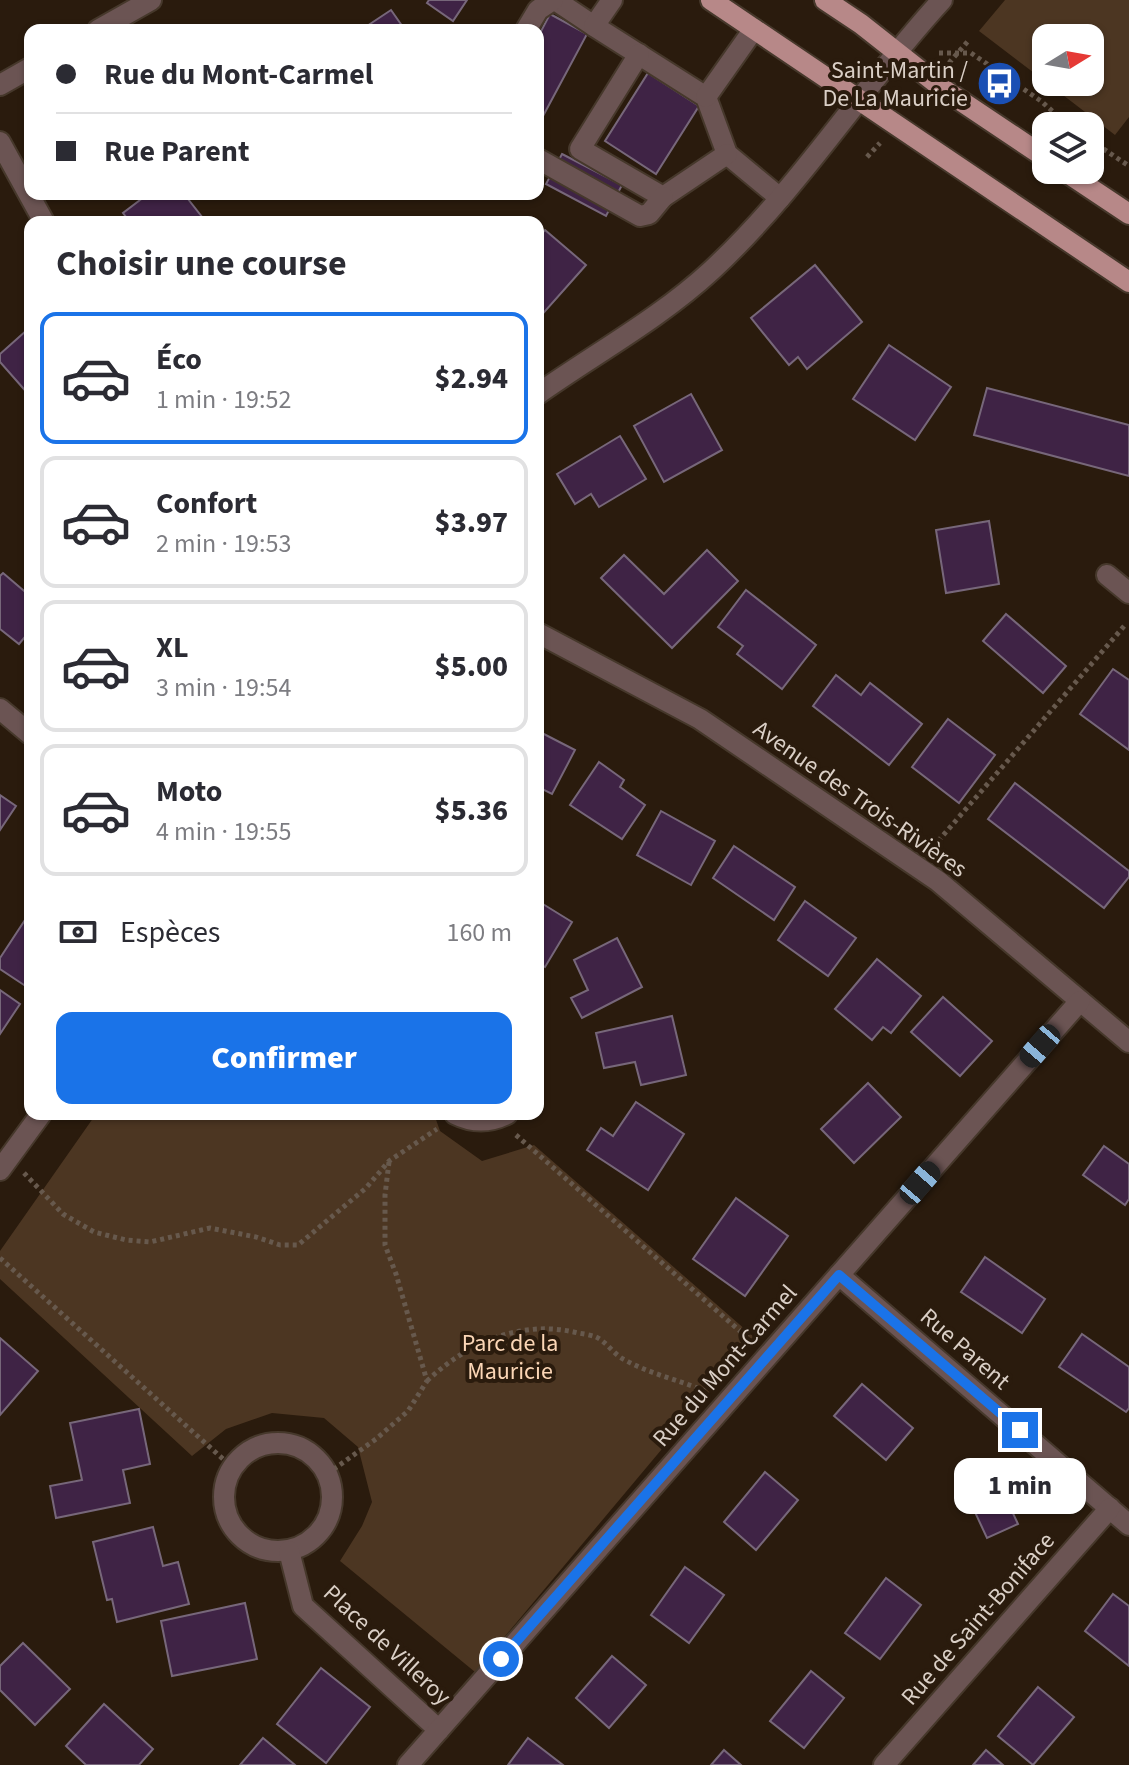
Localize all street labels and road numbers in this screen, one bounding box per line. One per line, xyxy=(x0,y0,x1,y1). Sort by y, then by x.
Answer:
street label: Avenue des Trois-Rivières xyxy=(746,712,974,886)
street label: Rue du Mont-Carmel xyxy=(644,1277,806,1455)
street label: Rue Parent xyxy=(912,1300,1018,1398)
street label: Rue de Saint-Boniface xyxy=(893,1525,1063,1713)
street label: Place de Villeroy xyxy=(315,1576,459,1714)

